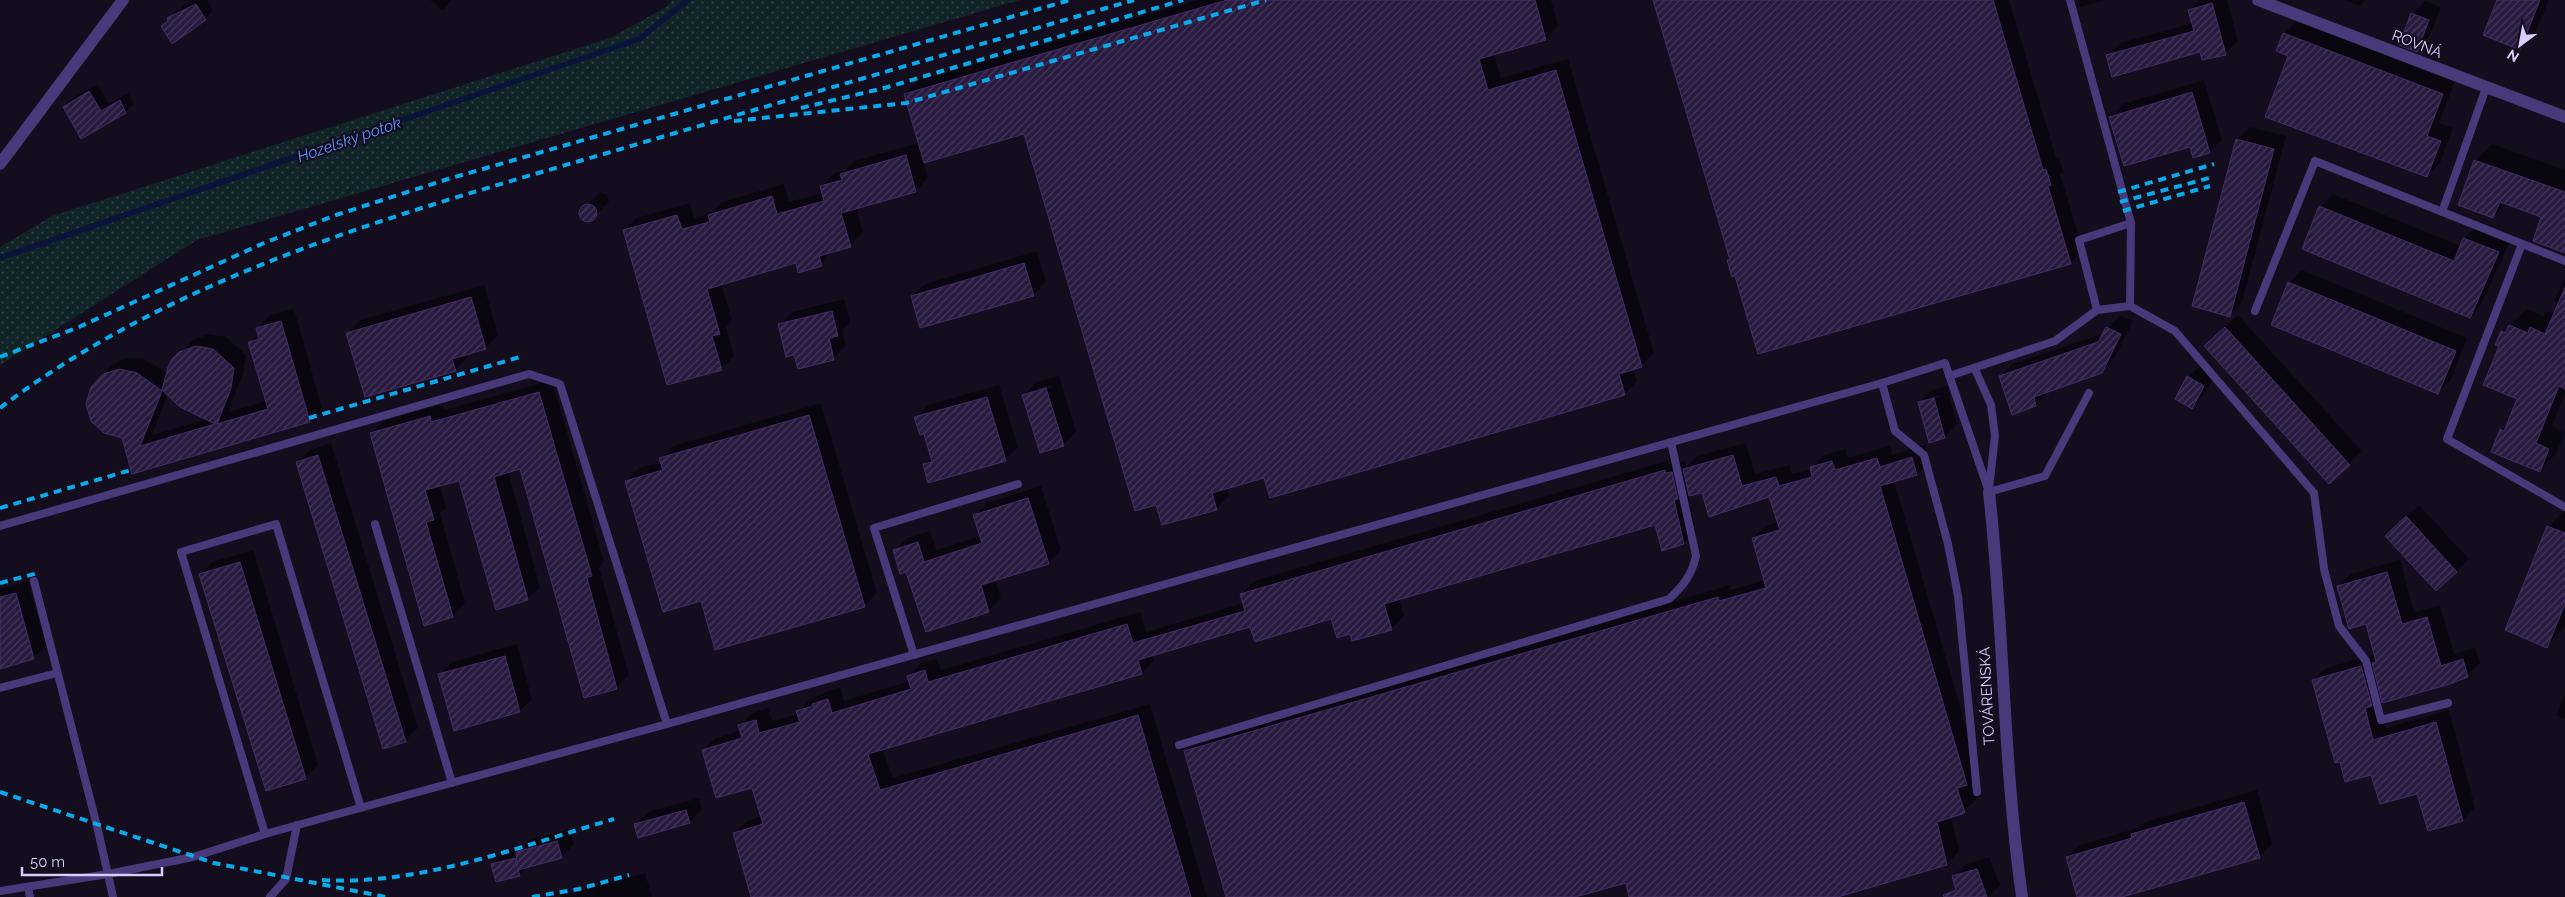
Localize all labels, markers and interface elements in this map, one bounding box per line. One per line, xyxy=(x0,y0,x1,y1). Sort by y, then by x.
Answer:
north arrow xyxy=(2495,20,2545,70)
street label: ROVNÁ xyxy=(2389,26,2445,62)
text: N xyxy=(2504,46,2522,66)
water label: Hozelský potok xyxy=(295,113,404,166)
street label: TOVÁRENSKÁ xyxy=(1975,646,1999,746)
scale bar xyxy=(22,844,162,876)
text: 50 m xyxy=(30,853,65,871)

